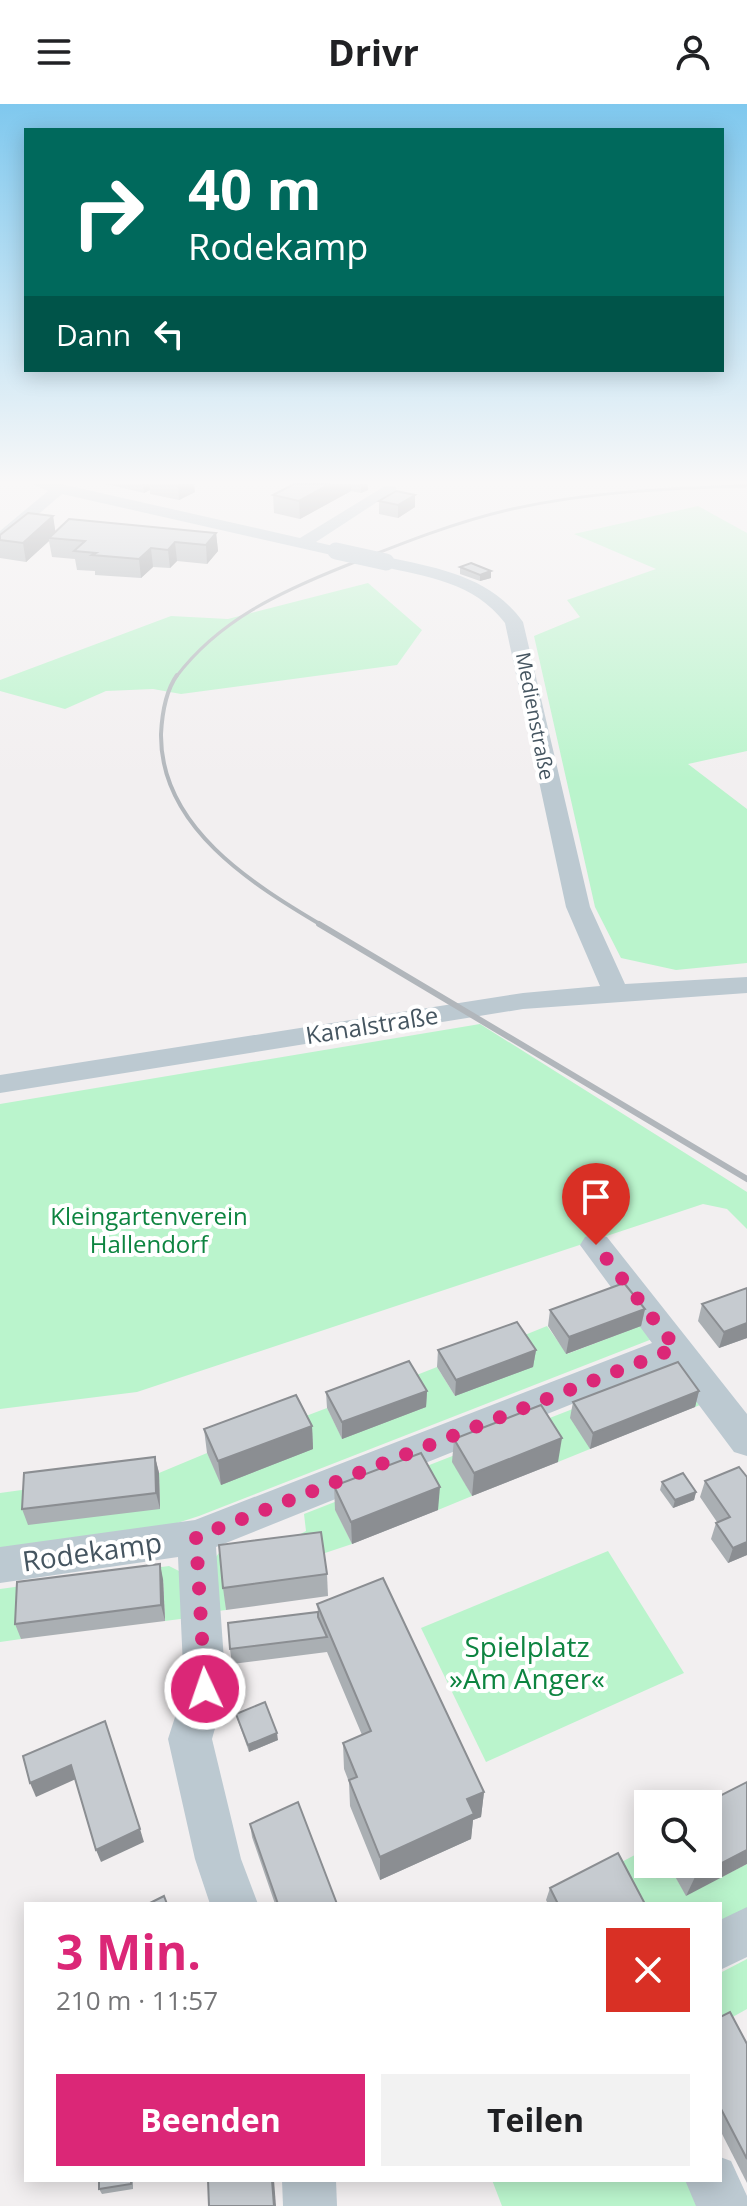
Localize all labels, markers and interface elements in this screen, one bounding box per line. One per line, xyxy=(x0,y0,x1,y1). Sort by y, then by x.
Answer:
text: Drivr xyxy=(328,28,419,77)
icon: menu xyxy=(32,30,76,74)
icon: person xyxy=(671,30,715,74)
text: 40 m xyxy=(188,150,322,226)
icon: right xyxy=(56,160,160,264)
text: Rodekamp xyxy=(188,222,368,271)
icon: left xyxy=(147,312,191,356)
text: Dann xyxy=(56,314,131,355)
street label: Medienstraße xyxy=(510,650,561,782)
street label: Kanalstraße xyxy=(303,998,440,1051)
pin xyxy=(562,1163,630,1245)
icon: arrive xyxy=(574,1175,618,1219)
park label: Kleingartenverein Hallendorf xyxy=(50,1199,248,1260)
street label: Rodekamp xyxy=(20,1522,164,1580)
park label: Spielplatz »Am Anger« xyxy=(449,1627,605,1697)
position arrow xyxy=(163,1647,247,1731)
map controls xyxy=(634,1790,722,1878)
button: search xyxy=(634,1790,722,1878)
text: 3 Min. xyxy=(56,1919,201,1984)
button: close xyxy=(606,1928,690,2012)
text: 210 m · 11:57 xyxy=(56,1982,218,2018)
button: Beenden xyxy=(56,2074,365,2166)
button: Teilen xyxy=(381,2074,690,2166)

